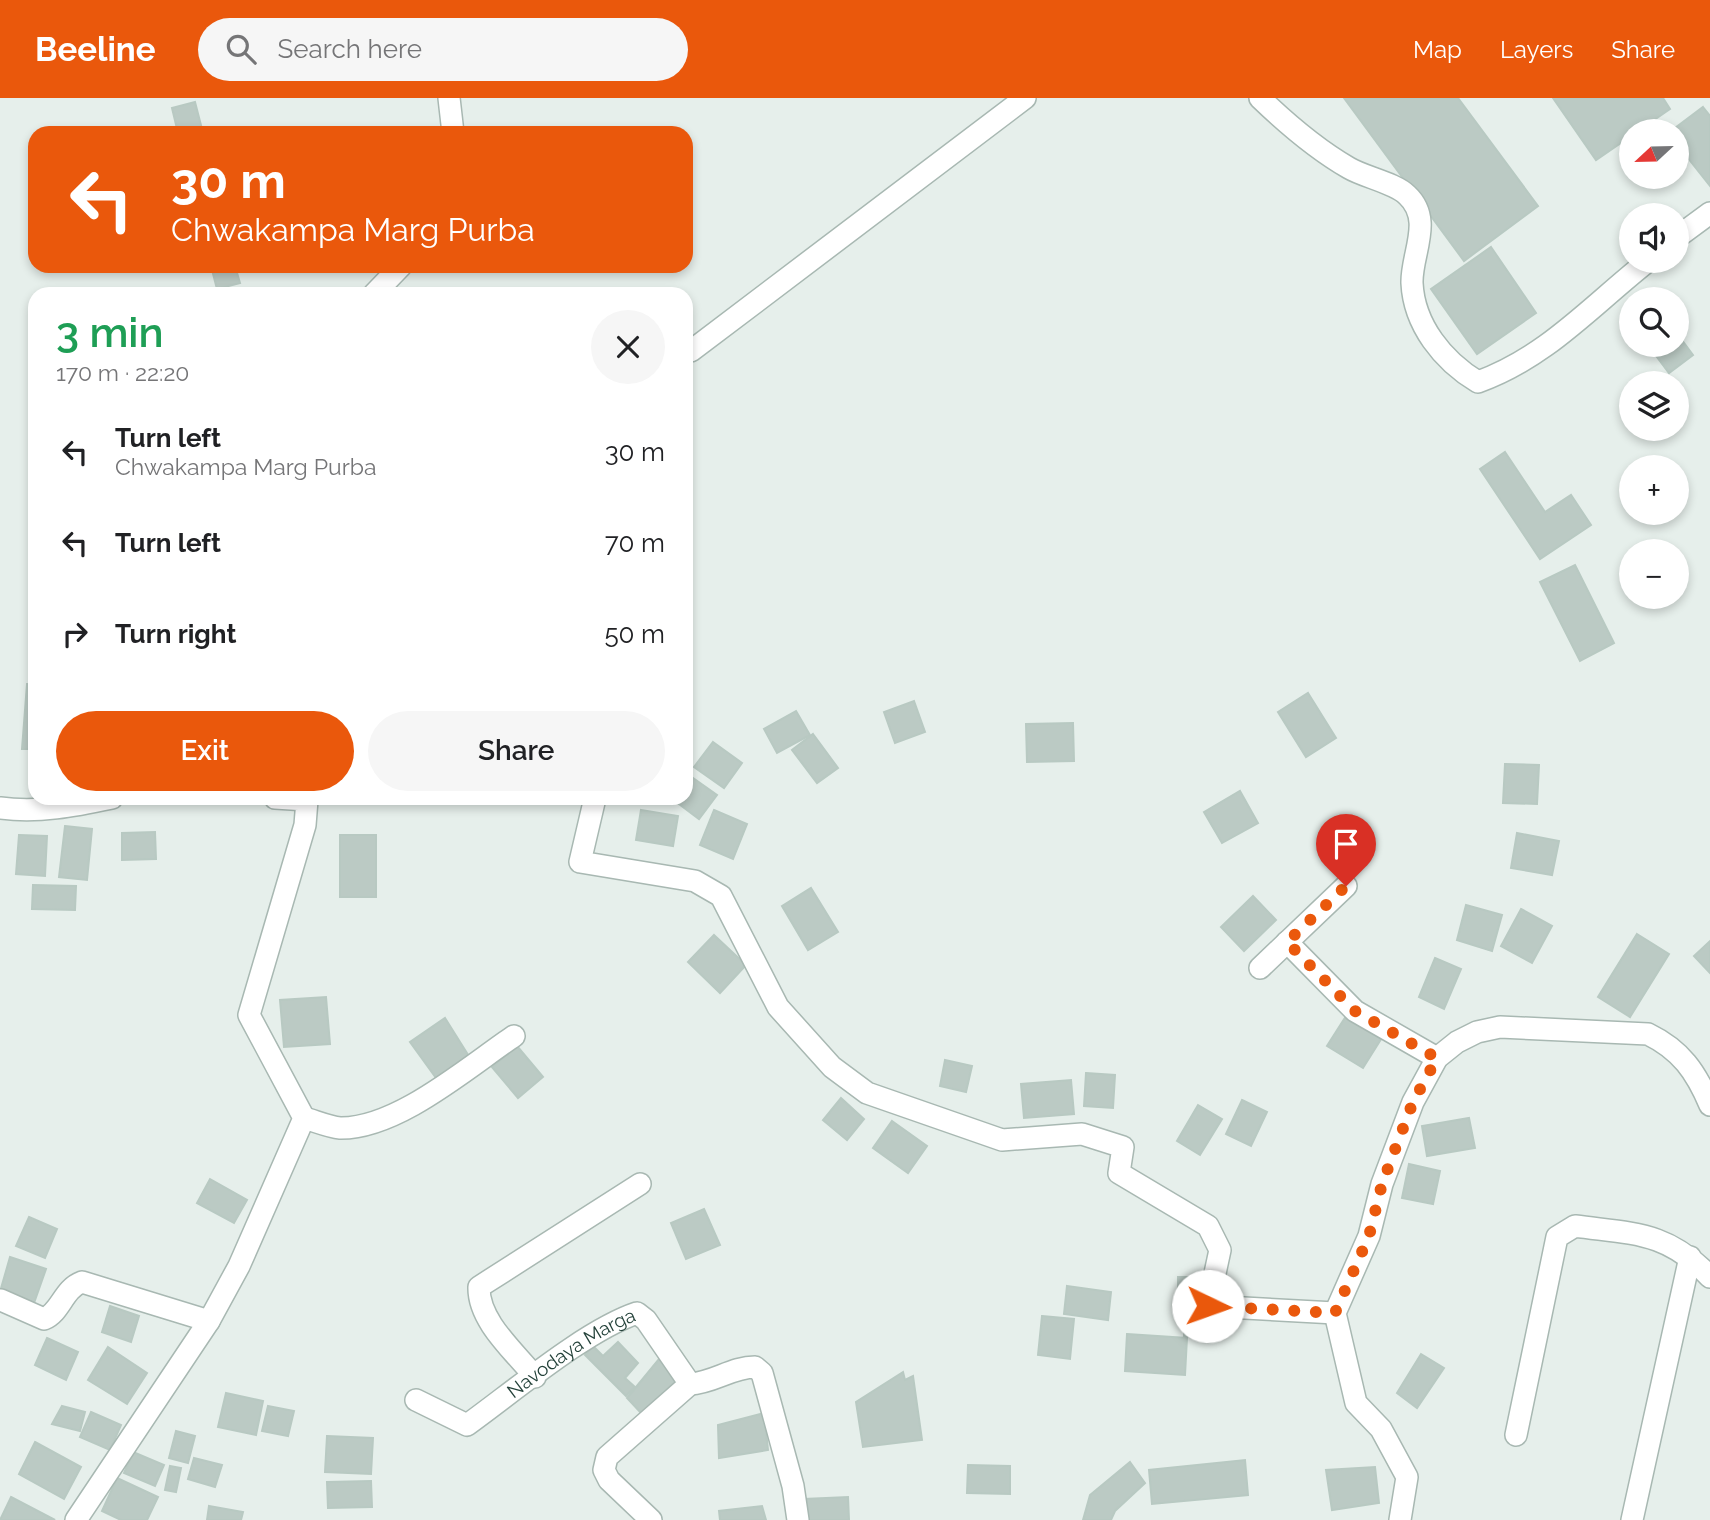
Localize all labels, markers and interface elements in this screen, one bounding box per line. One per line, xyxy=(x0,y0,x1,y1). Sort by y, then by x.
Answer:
search box xyxy=(198,18,688,81)
text: Beeline xyxy=(35,30,156,69)
icon: search xyxy=(222,30,260,68)
text: Search here xyxy=(278,34,422,64)
text: Map xyxy=(1413,35,1462,64)
text: Layers xyxy=(1500,35,1573,64)
text: Share xyxy=(1611,35,1675,64)
north arrow xyxy=(1619,119,1689,189)
map controls xyxy=(1619,119,1689,609)
text: 30 m xyxy=(171,152,286,209)
icon: left xyxy=(56,154,147,245)
button: sound xyxy=(1619,203,1689,273)
text: Chwakampa Marg Purba xyxy=(171,211,535,248)
button: search xyxy=(1619,287,1689,357)
text: 3 min xyxy=(56,308,164,357)
button: close xyxy=(591,310,665,384)
text: 170 m · 22:20 xyxy=(56,359,189,386)
button: layers xyxy=(1619,371,1689,441)
text: Turn left xyxy=(115,423,221,453)
icon: left xyxy=(56,433,94,471)
text: 30 m xyxy=(605,437,665,467)
text: Chwakampa Marg Purba xyxy=(115,453,376,480)
button: + xyxy=(1619,455,1689,525)
icon: left xyxy=(56,524,94,562)
text: Turn left xyxy=(115,528,221,558)
text: 70 m xyxy=(605,528,665,558)
button: − xyxy=(1619,539,1689,609)
icon: right xyxy=(56,615,94,653)
text: Turn right xyxy=(115,619,236,649)
text: 50 m xyxy=(604,619,665,649)
button: Exit xyxy=(56,711,354,791)
button: Share xyxy=(368,711,665,791)
pin xyxy=(1316,814,1376,886)
icon: arrive xyxy=(1327,825,1365,863)
position arrow xyxy=(1171,1269,1245,1343)
street label: Navodaya Marga xyxy=(503,1304,638,1402)

